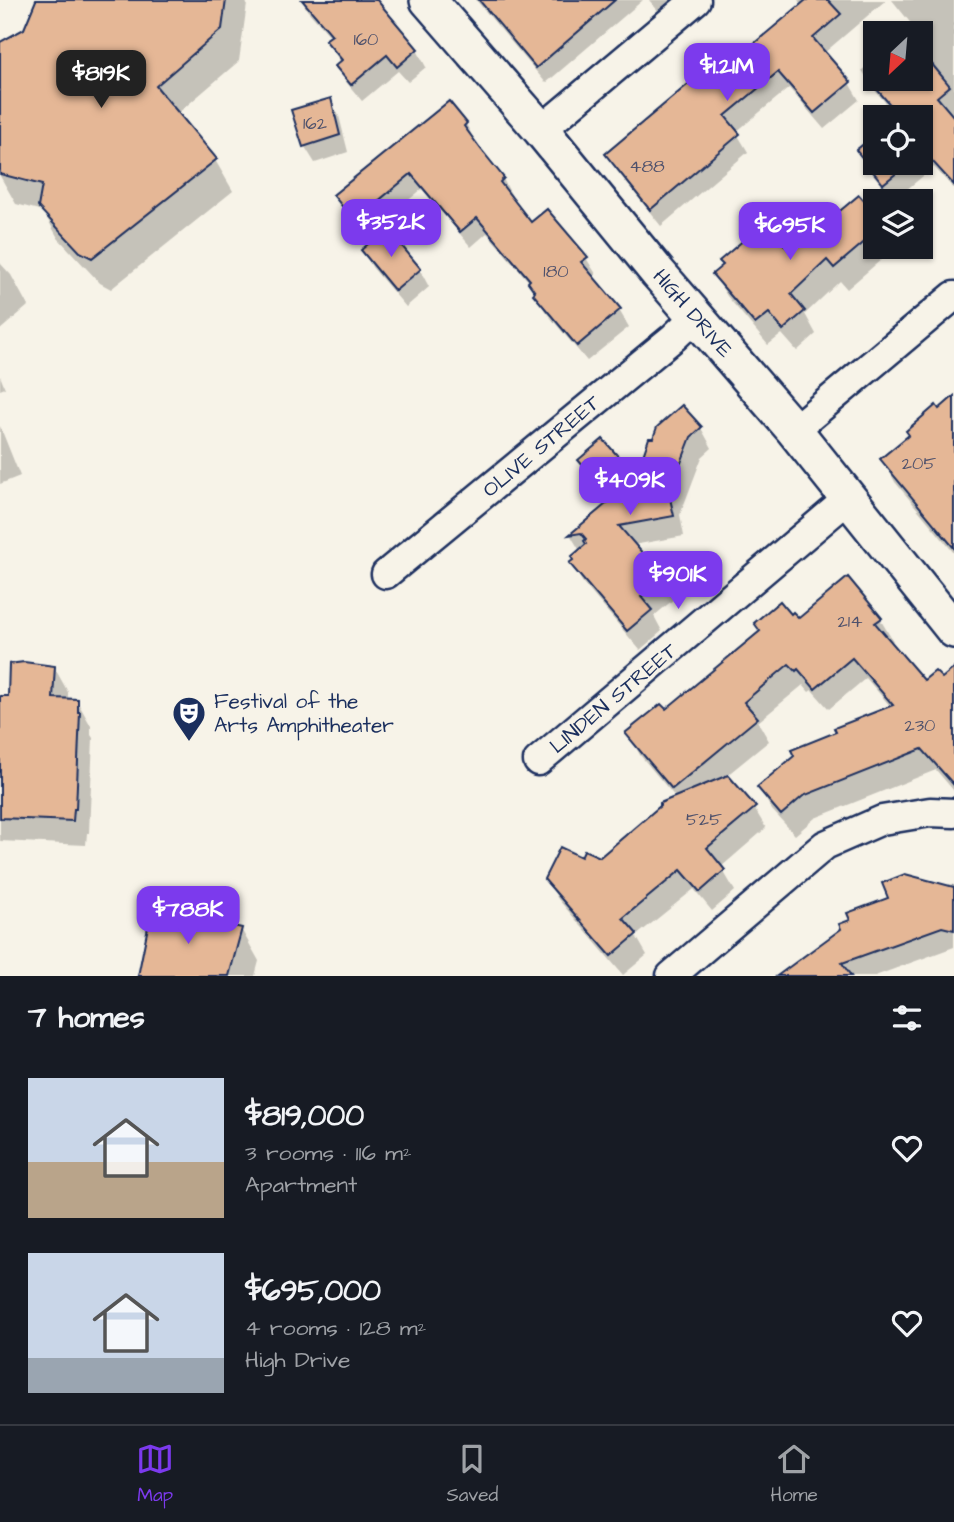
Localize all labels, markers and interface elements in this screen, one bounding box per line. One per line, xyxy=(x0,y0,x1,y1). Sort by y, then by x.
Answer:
north arrow xyxy=(863,21,933,91)
map controls xyxy=(863,21,933,259)
house number: 160 xyxy=(354,27,378,52)
pin: $1.21M xyxy=(670,43,784,103)
pin: $819K xyxy=(52,50,150,110)
text: $1.21M xyxy=(700,50,754,82)
text: $819K xyxy=(72,57,130,89)
button: locate xyxy=(863,105,933,175)
house number: 162 xyxy=(303,111,328,136)
house number: 488 xyxy=(629,154,665,179)
button: layers xyxy=(863,189,933,259)
pin: $352K xyxy=(342,200,440,259)
pin: $695K xyxy=(741,202,839,262)
text: $352K xyxy=(357,206,425,238)
text: $695K xyxy=(755,209,825,241)
house number: 180 xyxy=(543,259,569,284)
street label: HIGH DRIVE xyxy=(646,263,740,364)
street label: OLIVE STREET xyxy=(476,388,607,504)
house number: 205 xyxy=(902,451,936,476)
pin: $409K xyxy=(581,458,679,517)
text: $409K xyxy=(595,464,665,496)
pin: $901K xyxy=(629,552,727,611)
text: $901K xyxy=(649,558,707,590)
house number: 214 xyxy=(838,609,862,634)
street label: LINDEN STREET xyxy=(543,636,684,760)
place label: Festival of the Arts Amphitheater xyxy=(214,687,394,741)
theatre icon: Festival of the Arts Amphitheater xyxy=(170,694,208,743)
house number: 230 xyxy=(905,713,935,738)
house number: 525 xyxy=(686,807,722,832)
pin: $788K xyxy=(139,886,237,946)
text: $788K xyxy=(153,893,223,925)
text: 7 homes xyxy=(28,997,145,1039)
icon: filters xyxy=(888,999,926,1037)
text: $819,000 xyxy=(245,1095,364,1137)
icon: home xyxy=(84,1106,168,1190)
icon: heart xyxy=(888,1129,926,1167)
text: 3 rooms · 116 m² xyxy=(245,1137,412,1169)
text: Apartment xyxy=(245,1169,357,1201)
text: $695,000 xyxy=(245,1270,381,1312)
icon: home xyxy=(84,1281,168,1365)
icon: heart xyxy=(888,1304,926,1342)
text: 4 rooms · 128 m² xyxy=(245,1312,426,1344)
text: High Drive xyxy=(245,1344,350,1376)
tab: Map xyxy=(136,1440,174,1509)
tab: Saved xyxy=(446,1440,498,1509)
tab: Home xyxy=(771,1440,818,1509)

